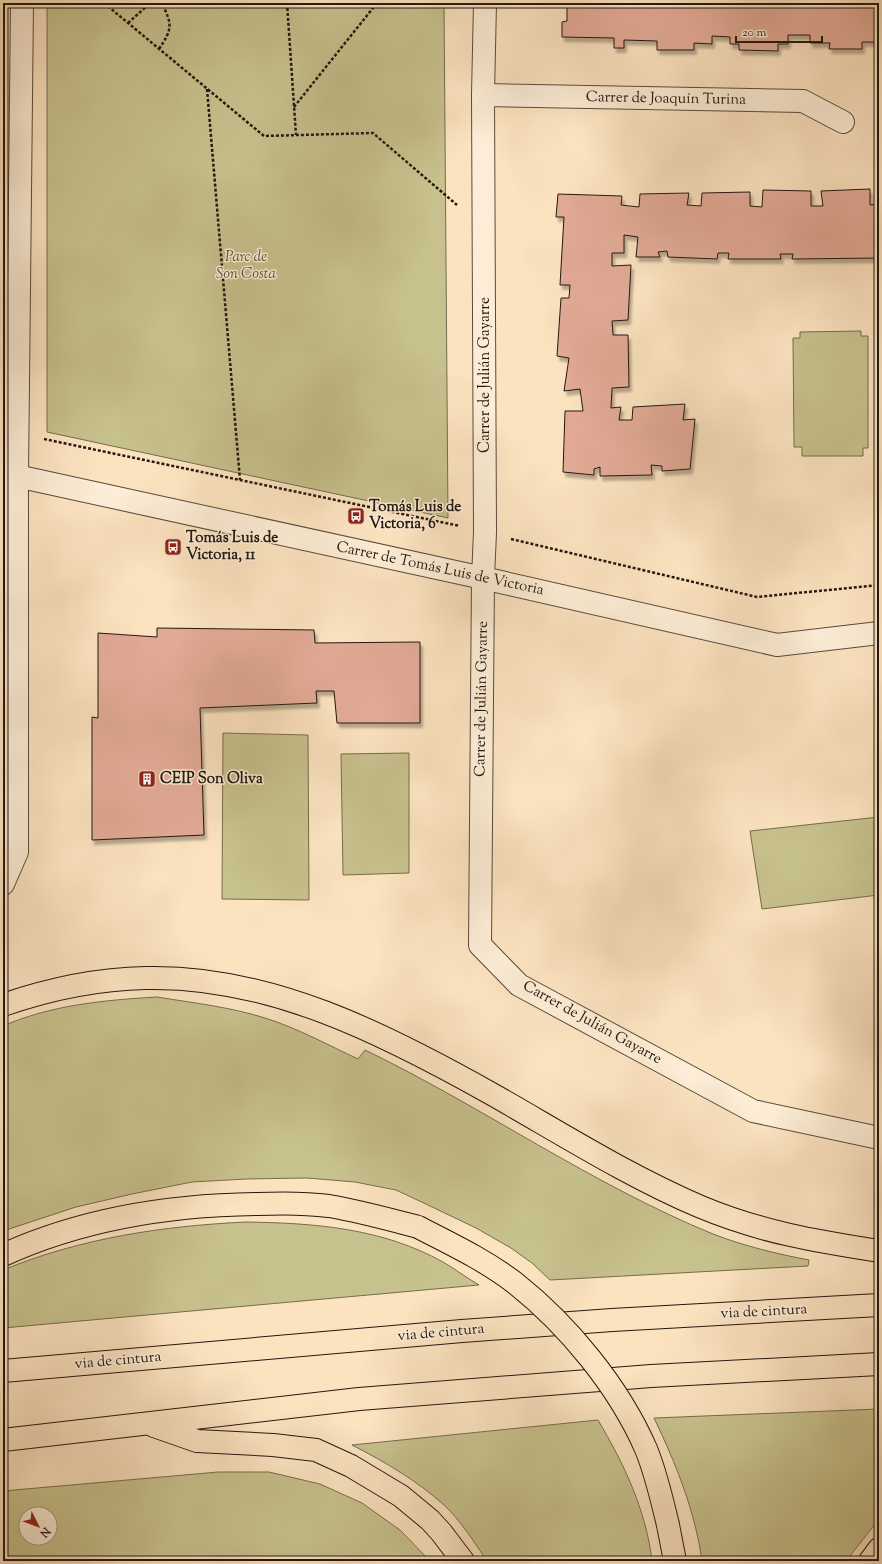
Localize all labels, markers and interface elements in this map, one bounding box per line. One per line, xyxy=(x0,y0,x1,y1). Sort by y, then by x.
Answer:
scale bar xyxy=(736,18,822,44)
text: 20 m xyxy=(742,24,767,42)
street label: Carrer de Joaquín Turina xyxy=(586,87,746,111)
park label: Parc de Son Costa xyxy=(216,247,276,285)
street label: Carrer de Julián Gayarre xyxy=(475,297,496,453)
place label: Tomás Luis de Victoria, 6 xyxy=(369,497,461,535)
bus stop icon: Tomás Luis de Victoria, 6 xyxy=(346,506,366,526)
place label: Tomás Luis de Victoria, 11 xyxy=(186,528,278,566)
bus stop icon: Tomás Luis de Victoria, 11 xyxy=(163,537,183,557)
street label: Carrer de Tomás Luis de Victoria xyxy=(334,537,546,601)
street label: Carrer de Julián Gayarre xyxy=(470,621,494,777)
building icon: CEIP Son Oliva xyxy=(137,769,157,789)
place label: CEIP Son Oliva xyxy=(160,769,263,790)
street label: Carrer de Julián Gayarre xyxy=(519,976,665,1070)
street label: via de cintura xyxy=(720,1299,808,1325)
street label: via de cintura xyxy=(397,1319,485,1347)
street label: via de cintura xyxy=(74,1347,162,1375)
north arrow xyxy=(18,1506,58,1546)
text: N xyxy=(36,1523,54,1541)

